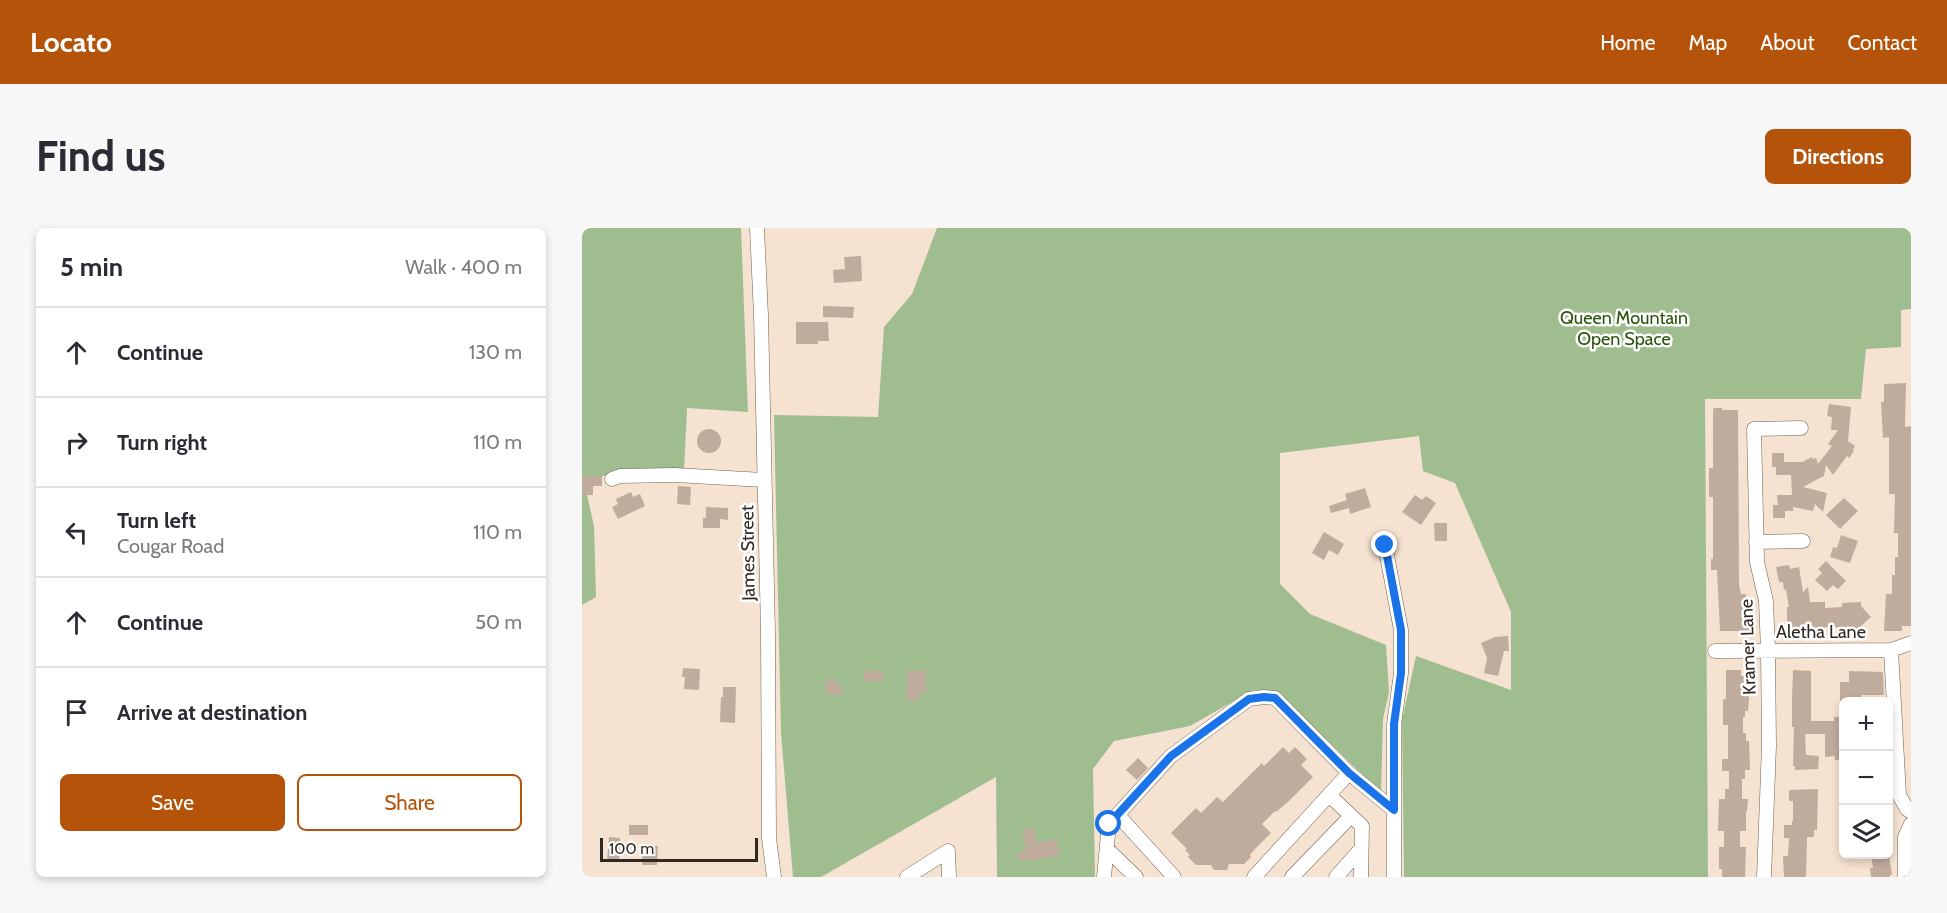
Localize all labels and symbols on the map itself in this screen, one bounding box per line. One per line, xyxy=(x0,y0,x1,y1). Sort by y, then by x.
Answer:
park label: Queen Mountain Open Space xyxy=(1560,307,1688,350)
street label: James Street xyxy=(736,505,760,602)
route end xyxy=(1371,531,1397,557)
street label: Kramer Lane xyxy=(1735,599,1761,695)
street label: Aletha Lane xyxy=(1776,621,1866,643)
route start xyxy=(1095,810,1121,836)
scale bar xyxy=(600,835,758,862)

